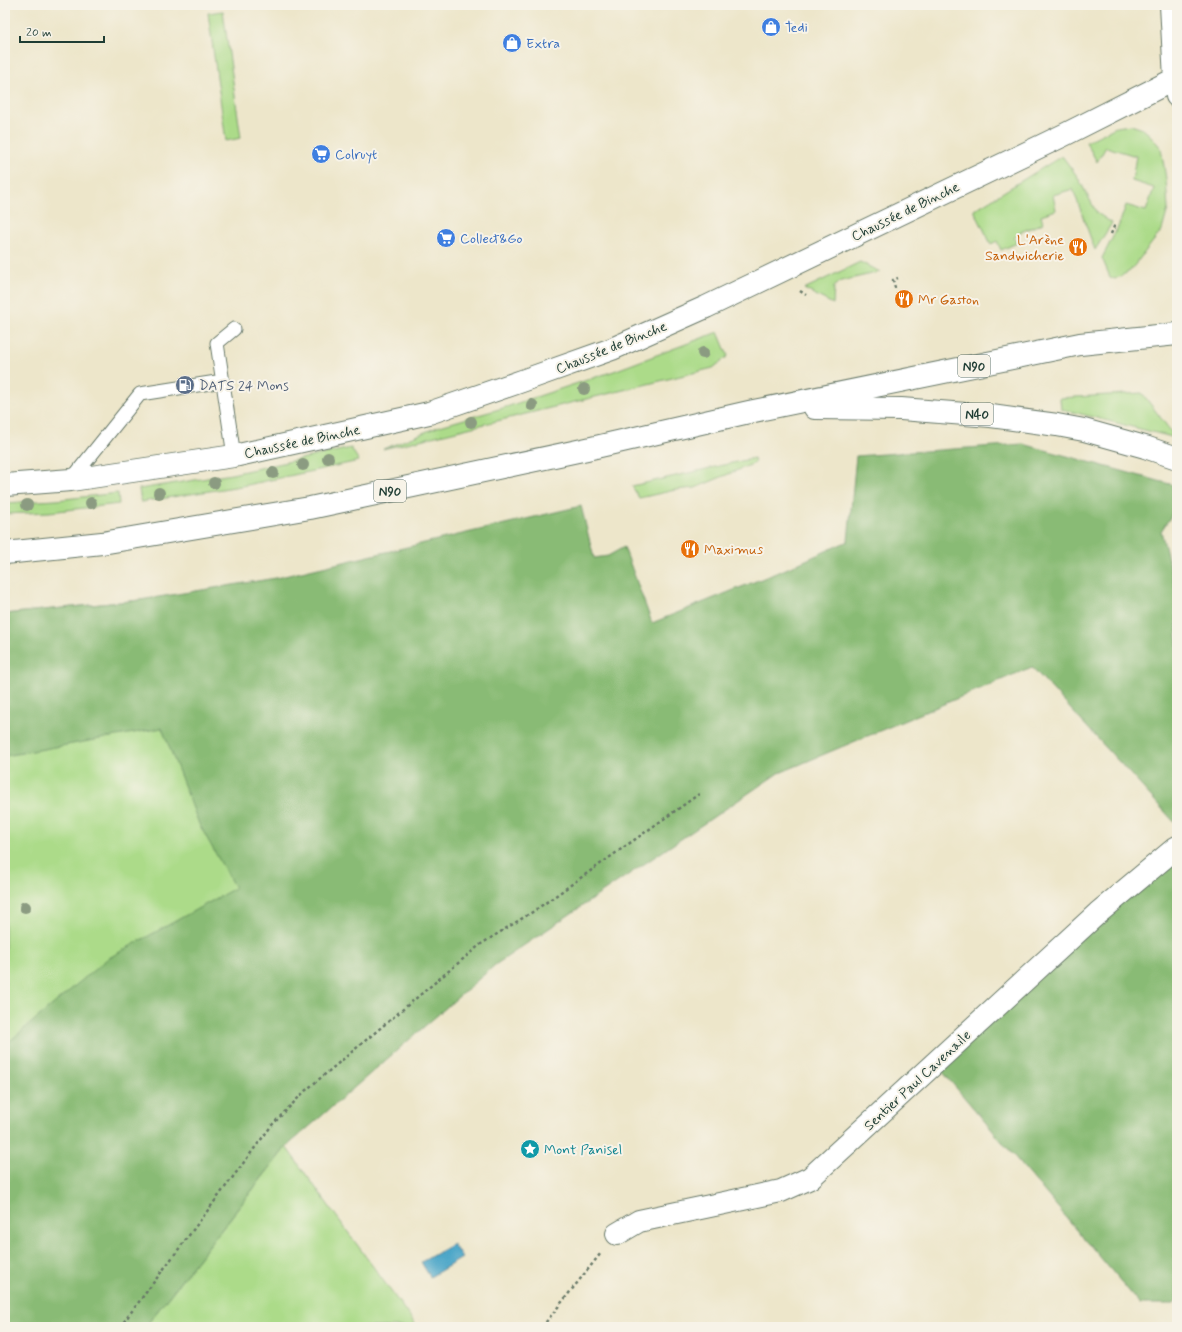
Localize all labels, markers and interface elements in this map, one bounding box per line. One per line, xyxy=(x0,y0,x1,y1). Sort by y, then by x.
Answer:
shop icon: Tedi xyxy=(760,16,782,38)
scale bar xyxy=(20,18,104,44)
place label: Tedi xyxy=(785,19,808,37)
text: 20 m xyxy=(26,25,52,41)
shop icon: Extra xyxy=(501,32,523,54)
place label: Extra xyxy=(526,35,560,53)
supermarket icon: Colruyt xyxy=(310,143,332,165)
place label: Colruyt xyxy=(335,146,377,164)
street label: Chaussée de Binche xyxy=(848,178,963,246)
supermarket icon: Collect&Go xyxy=(435,227,457,249)
place label: Collect&Go xyxy=(460,230,523,248)
place label: L'Arène Sandwicherie xyxy=(985,231,1064,265)
restaurant icon: L'Arène Sandwicherie xyxy=(1067,236,1089,258)
restaurant icon: Mr Gaston xyxy=(893,288,915,310)
place label: Mr Gaston xyxy=(918,291,979,309)
street label: Chaussée de Binche xyxy=(553,317,670,378)
road number: N90 xyxy=(958,355,990,377)
fuel station icon: DATS 24 Mons xyxy=(174,374,196,396)
place label: DATS 24 Mons xyxy=(199,377,289,395)
road number: N40 xyxy=(961,403,993,425)
street label: Chaussée de Binche xyxy=(243,421,362,463)
road number: N90 xyxy=(374,480,406,502)
restaurant icon: Maximus xyxy=(679,538,701,560)
place label: Maximus xyxy=(704,541,763,559)
street label: Sentier Paul Cavenaile xyxy=(860,1026,975,1135)
place icon: Mont Panisel xyxy=(519,1138,541,1160)
place label: Mont Panisel xyxy=(544,1141,622,1159)

